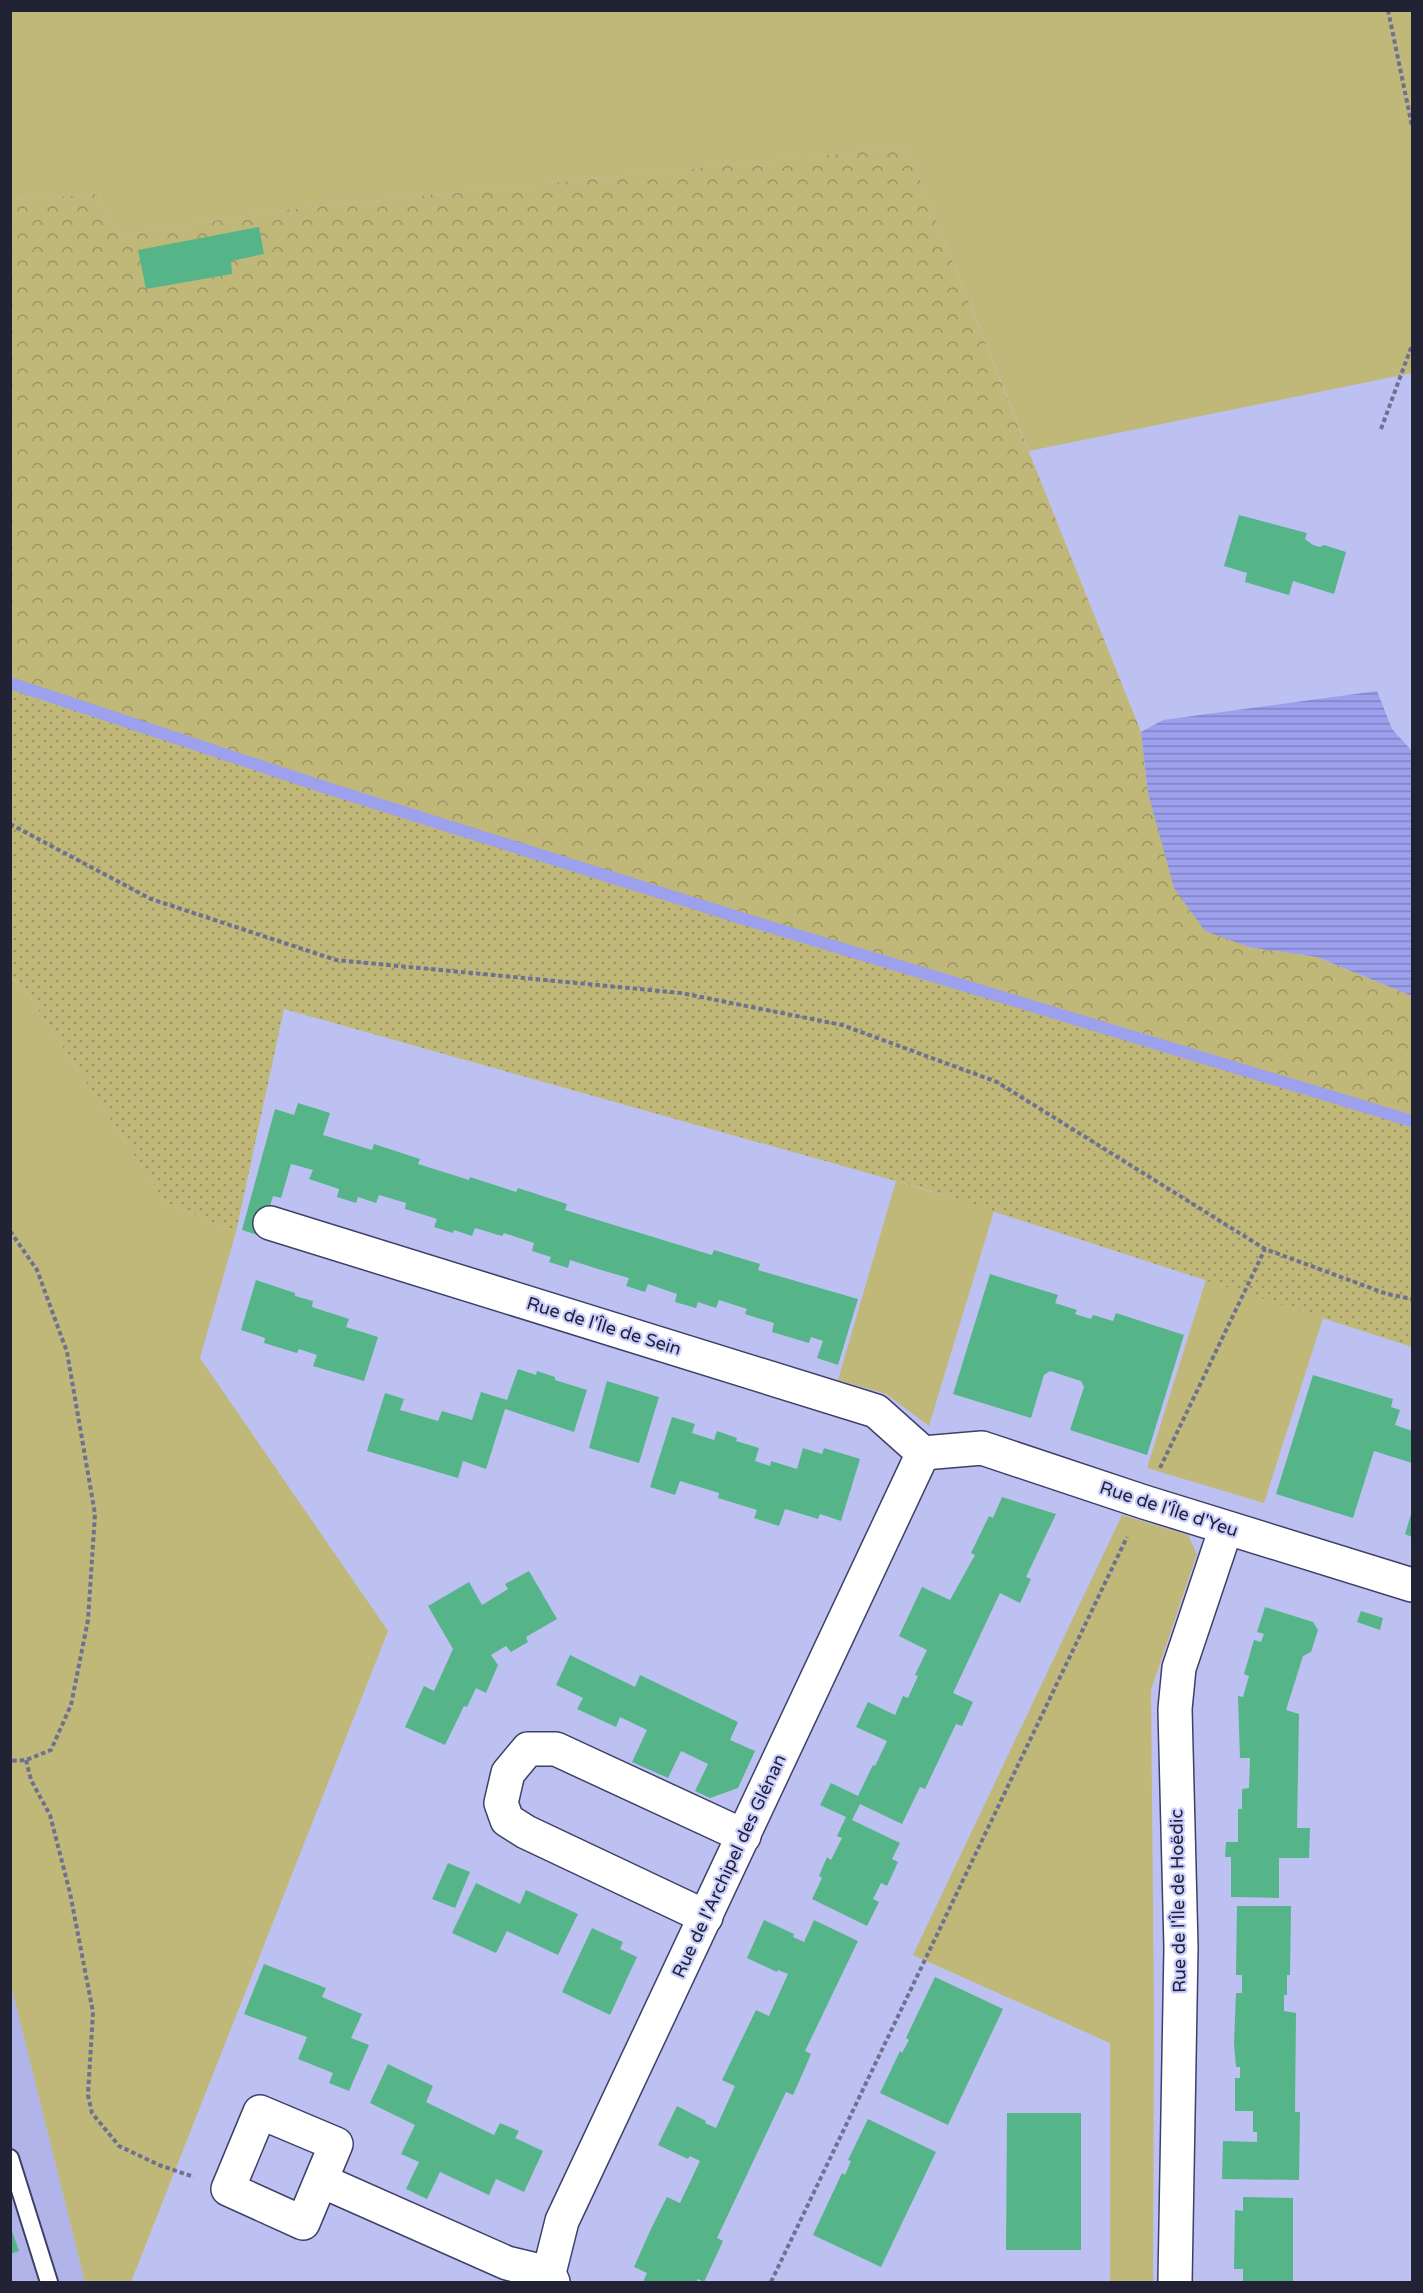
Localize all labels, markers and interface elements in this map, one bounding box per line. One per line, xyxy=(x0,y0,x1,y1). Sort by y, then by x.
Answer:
street label: Rue de l'Île de Sein xyxy=(524,1292,684,1360)
street label: Rue de l'Île d'Yeu xyxy=(1097,1476,1241,1542)
street label: Rue de l'Archipel des Glénan xyxy=(667,1751,791,1981)
street label: Rue de l'Île de Hoëdic xyxy=(1165,1809,1191,1993)

